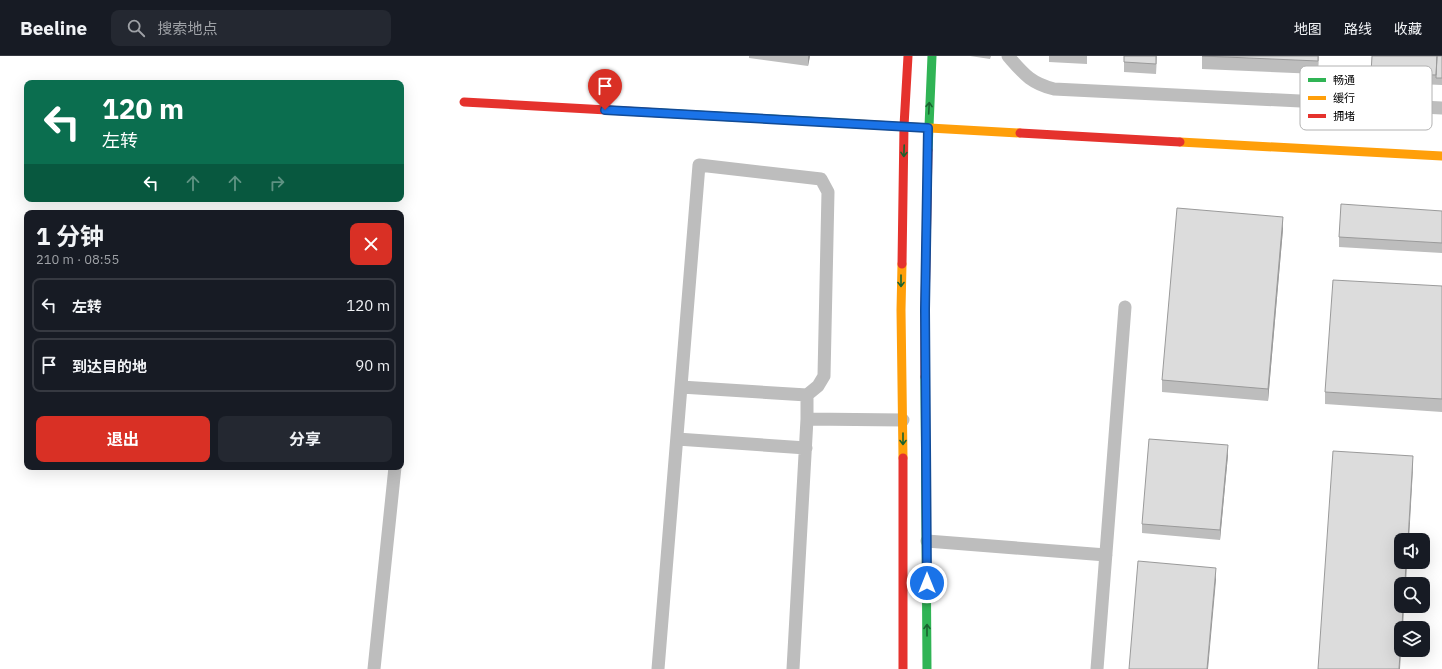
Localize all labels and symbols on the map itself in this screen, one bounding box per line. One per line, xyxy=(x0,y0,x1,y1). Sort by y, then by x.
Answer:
legend xyxy=(1300,66,1432,130)
pin xyxy=(588,69,622,110)
text: 畅通 xyxy=(1333,73,1355,87)
text: 缓行 xyxy=(1333,91,1355,105)
one-way arrow xyxy=(926,102,933,115)
text: 拥堵 xyxy=(1333,109,1355,123)
one-way arrow xyxy=(900,144,907,157)
one-way arrow xyxy=(897,274,905,287)
one-way arrow xyxy=(899,432,907,445)
position arrow xyxy=(906,562,948,604)
one-way arrow xyxy=(923,624,931,637)

